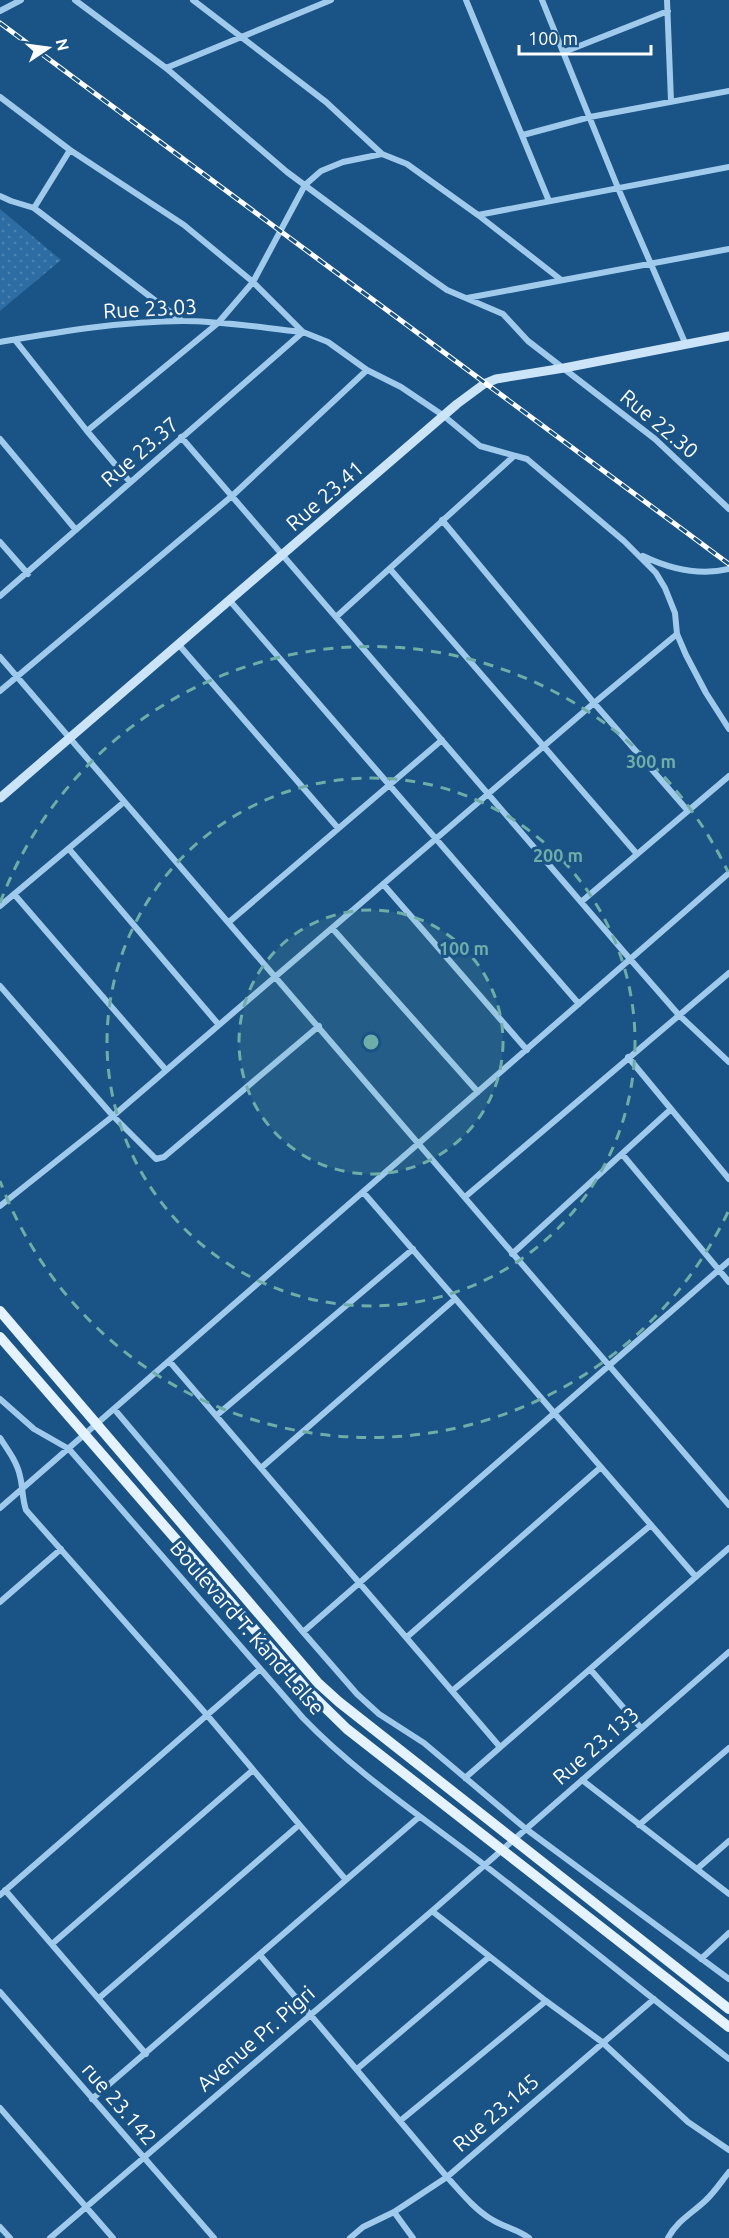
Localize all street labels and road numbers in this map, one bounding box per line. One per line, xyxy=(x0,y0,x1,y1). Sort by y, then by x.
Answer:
street label: Rue 23.03 xyxy=(102,294,198,322)
street label: Rue 22.30 xyxy=(616,384,703,463)
street label: Rue 23.37 xyxy=(96,411,183,491)
street label: Rue 23.41 xyxy=(281,455,368,535)
street label: Boulevard T. Kand-Lalse xyxy=(166,1535,330,1719)
street label: Rue 23.133 xyxy=(548,1701,643,1789)
street label: Avenue Pr. Pigri xyxy=(192,1981,319,2096)
street label: rue 23.142 xyxy=(78,2057,162,2149)
street label: Rue 23.145 xyxy=(448,2068,543,2156)

